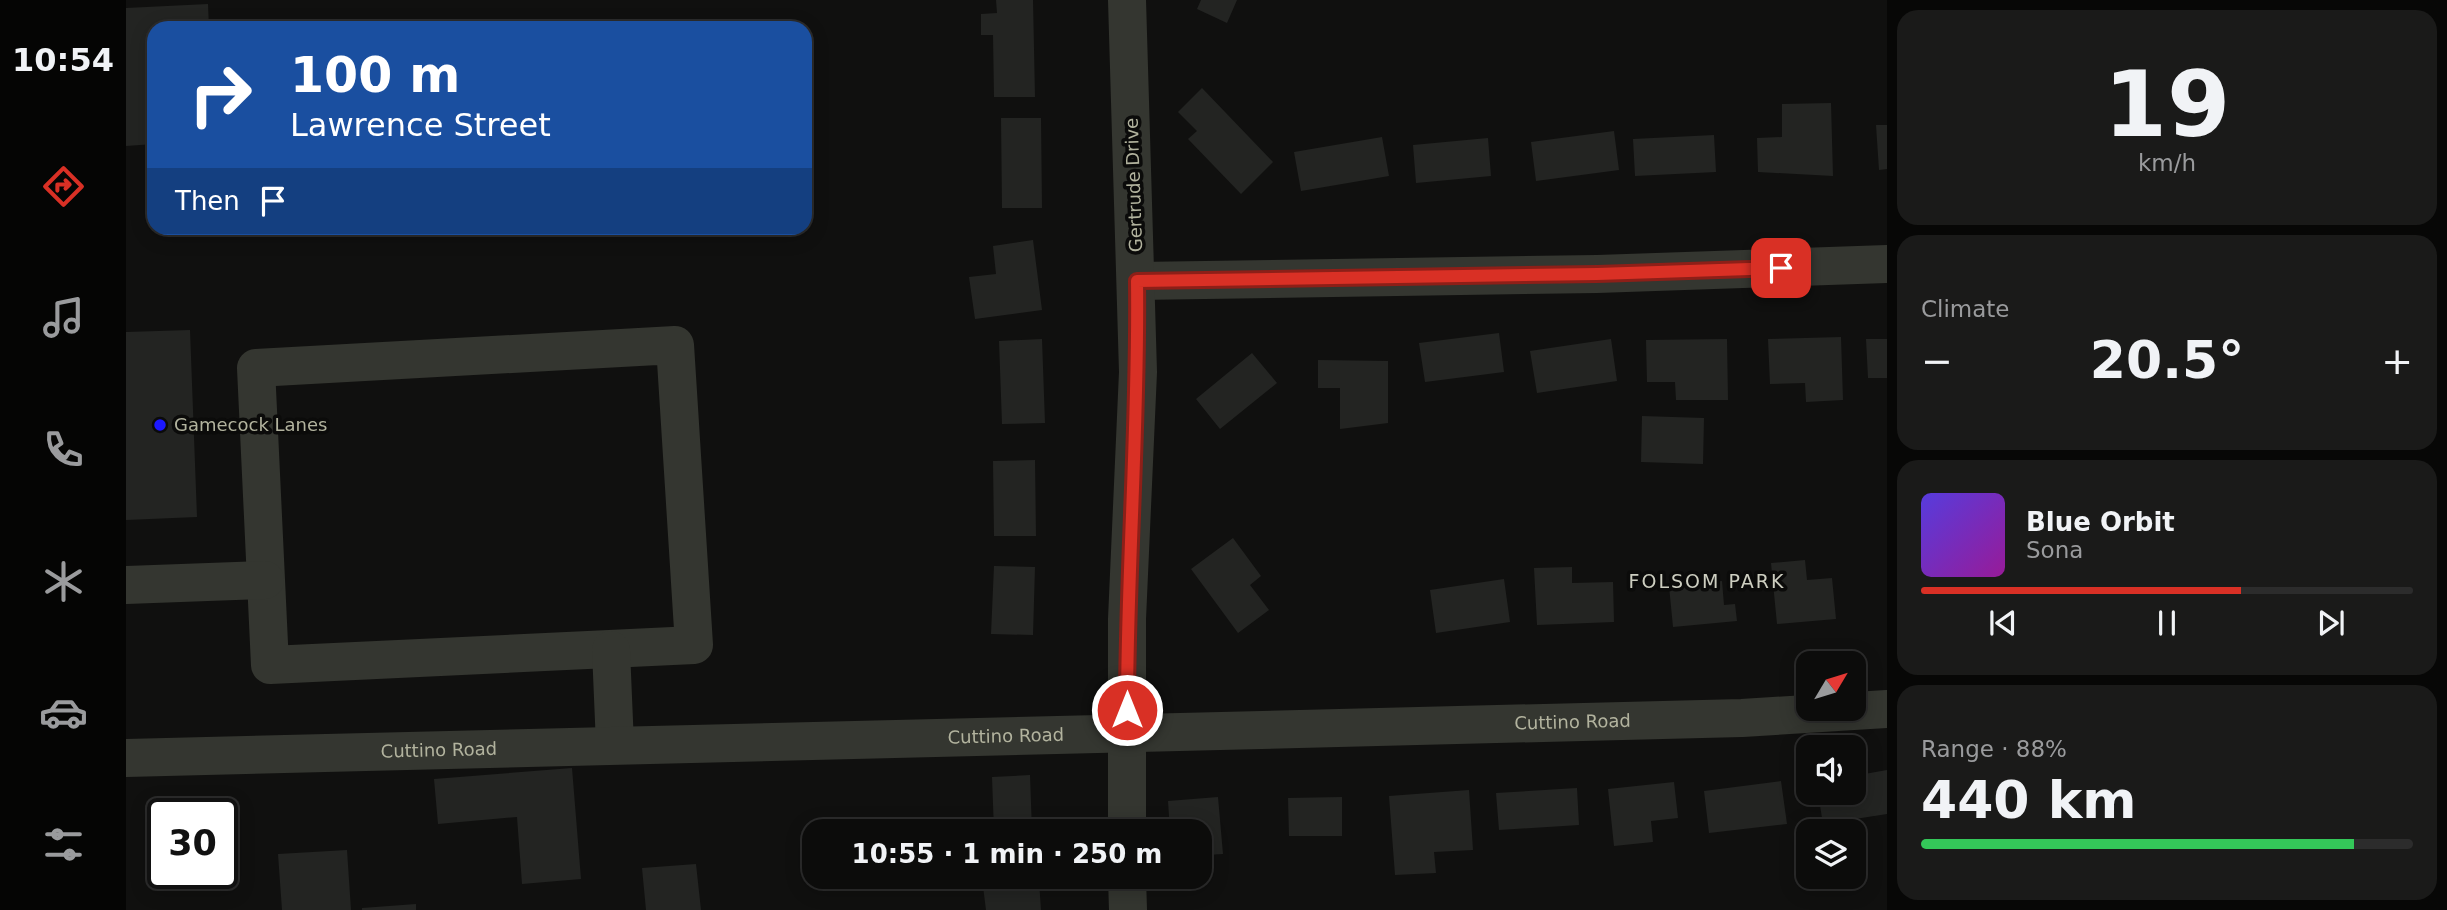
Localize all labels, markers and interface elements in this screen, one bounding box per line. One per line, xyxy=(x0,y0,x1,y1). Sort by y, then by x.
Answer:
text: 10:54 xyxy=(12,41,114,79)
text: 100 m xyxy=(290,47,460,104)
icon: right xyxy=(175,49,266,140)
text: 19 xyxy=(2104,52,2230,157)
text: Lawrence Street xyxy=(290,106,551,144)
street label: Gertrude Drive xyxy=(1121,117,1146,253)
text: km/h xyxy=(2138,150,2196,176)
icon: directions xyxy=(39,162,88,211)
icon: arrive xyxy=(254,182,292,220)
text: Then xyxy=(175,186,240,216)
pin xyxy=(1751,238,1811,298)
icon: arrive xyxy=(1762,249,1800,287)
icon: music xyxy=(39,293,88,342)
text: Climate xyxy=(1921,296,2010,322)
text: 20.5° xyxy=(2090,330,2244,390)
text: − xyxy=(1921,339,1953,383)
text: + xyxy=(2381,339,2413,383)
place label: Gamecock Lanes xyxy=(174,414,327,435)
marker: Gamecock Lanes xyxy=(152,417,168,433)
icon: phone xyxy=(39,425,88,474)
text: Blue Orbit xyxy=(2026,507,2175,537)
text: Sona xyxy=(2026,537,2083,563)
icon: climate xyxy=(39,557,88,606)
district label: FOLSOM PARK xyxy=(1629,570,1785,592)
icon: previous xyxy=(1984,604,2022,642)
icon: pause xyxy=(2148,604,2186,642)
icon: next xyxy=(2312,604,2350,642)
north arrow xyxy=(1796,651,1866,721)
map controls xyxy=(1796,651,1866,889)
position arrow xyxy=(1090,673,1164,747)
icon: car xyxy=(39,688,88,737)
street label: Cuttino Road xyxy=(1514,710,1631,734)
street label: Cuttino Road xyxy=(947,724,1064,748)
button: sound xyxy=(1796,735,1866,805)
text: Range · 88% xyxy=(1921,736,2067,762)
street label: Cuttino Road xyxy=(380,738,497,762)
text: 440 km xyxy=(1921,770,2136,830)
speed limit sign: 30 xyxy=(147,798,238,889)
button: layers xyxy=(1796,819,1866,889)
icon: filters xyxy=(39,820,88,869)
text: 10:55 · 1 min · 250 m xyxy=(852,839,1162,869)

